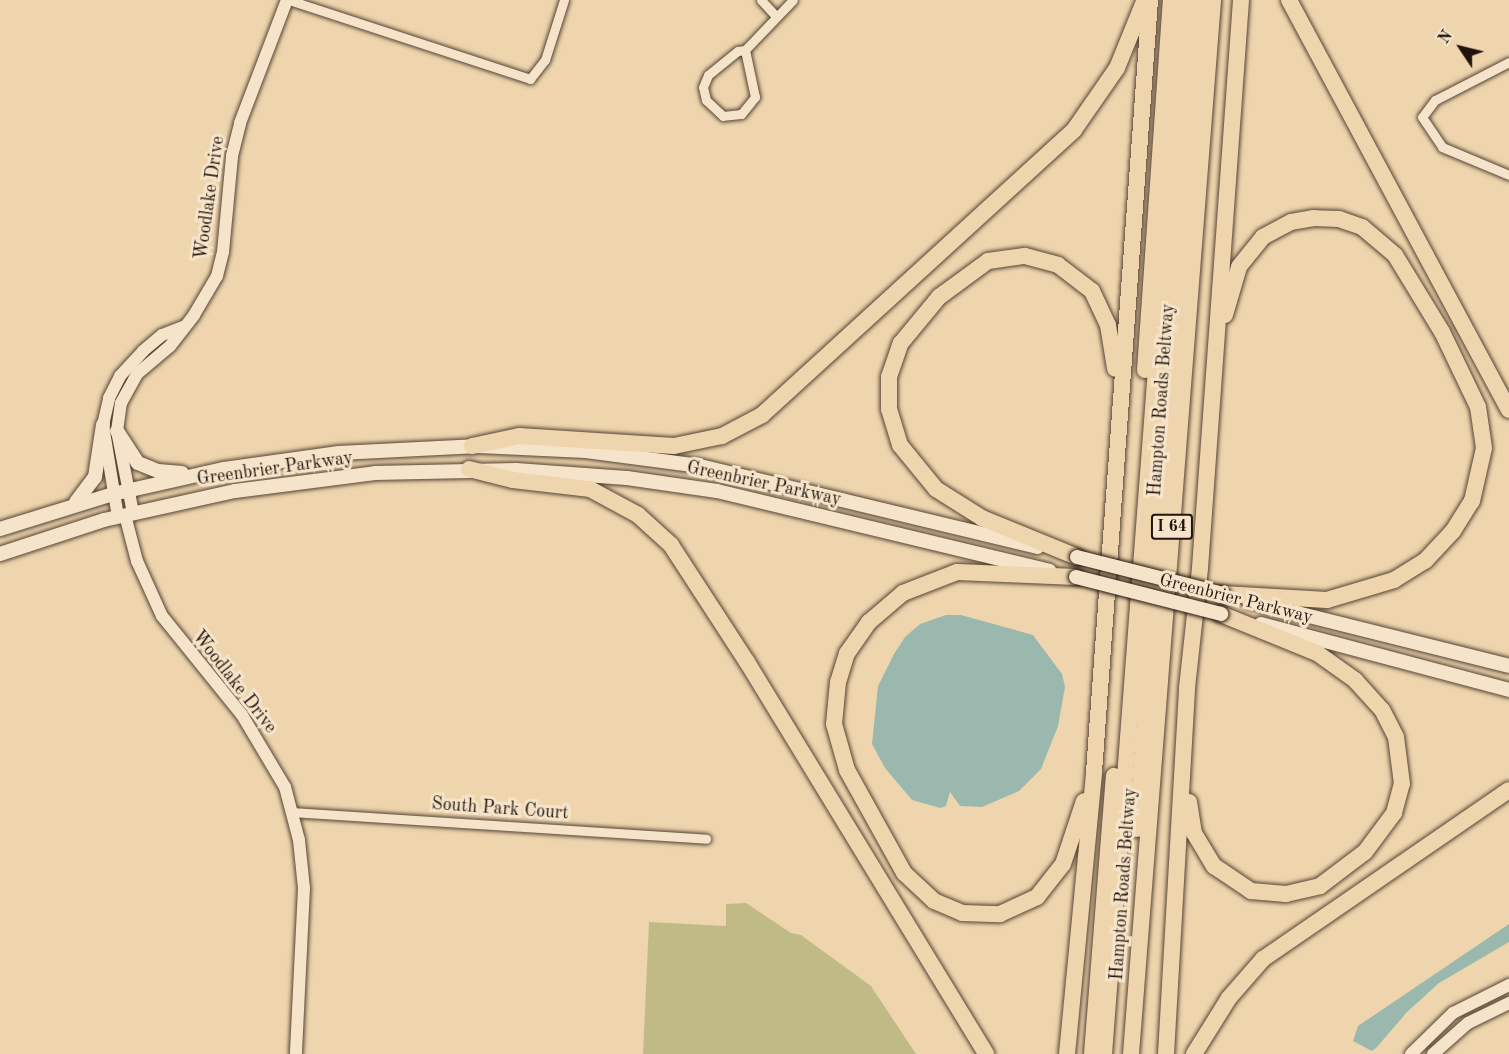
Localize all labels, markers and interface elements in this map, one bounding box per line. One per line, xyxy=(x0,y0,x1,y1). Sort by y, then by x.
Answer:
north arrow xyxy=(1431,18,1491,78)
text: N xyxy=(1436,28,1456,47)
street label: Woodlake Drive xyxy=(191,135,229,261)
street label: Hampton Roads Beltway xyxy=(1144,303,1180,497)
street label: Greenbrier Parkway xyxy=(196,447,354,491)
street label: Greenbrier Parkway xyxy=(685,457,843,511)
road number: I 64 xyxy=(1150,514,1194,540)
street label: Greenbrier Parkway xyxy=(1157,569,1315,629)
street label: Woodlake Drive xyxy=(187,626,281,738)
street label: Hampton Roads Beltway xyxy=(1106,787,1142,981)
street label: South Park Court xyxy=(431,793,569,825)

